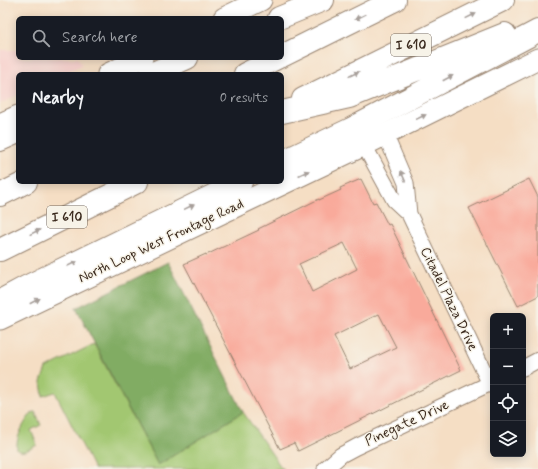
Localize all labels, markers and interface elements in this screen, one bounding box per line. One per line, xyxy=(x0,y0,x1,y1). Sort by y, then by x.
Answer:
one-way arrow xyxy=(465,13,476,19)
one-way arrow xyxy=(354,14,366,20)
search box xyxy=(16,16,284,60)
icon: search xyxy=(30,27,52,49)
text: Search here xyxy=(62,28,138,48)
road number: I 610 xyxy=(391,34,431,56)
one-way arrow xyxy=(349,70,360,77)
one-way arrow xyxy=(442,75,453,81)
text: Nearby xyxy=(32,87,84,109)
text: 0 results xyxy=(220,90,268,107)
one-way arrow xyxy=(415,113,427,120)
one-way arrow xyxy=(298,170,310,176)
one-way arrow xyxy=(400,170,406,181)
street label: North Loop West Frontage Road xyxy=(76,195,247,288)
one-way arrow xyxy=(183,204,195,211)
road number: I 610 xyxy=(47,206,87,228)
one-way arrow xyxy=(29,229,41,236)
street label: Citadel Plaza Drive xyxy=(416,244,482,354)
one-way arrow xyxy=(66,261,78,267)
one-way arrow xyxy=(29,298,41,305)
map controls xyxy=(490,313,526,457)
button: + xyxy=(490,313,526,349)
button: − xyxy=(490,349,526,385)
button: locate xyxy=(490,385,526,421)
street label: Pinegate Drive xyxy=(362,396,453,451)
button: layers xyxy=(490,421,526,457)

